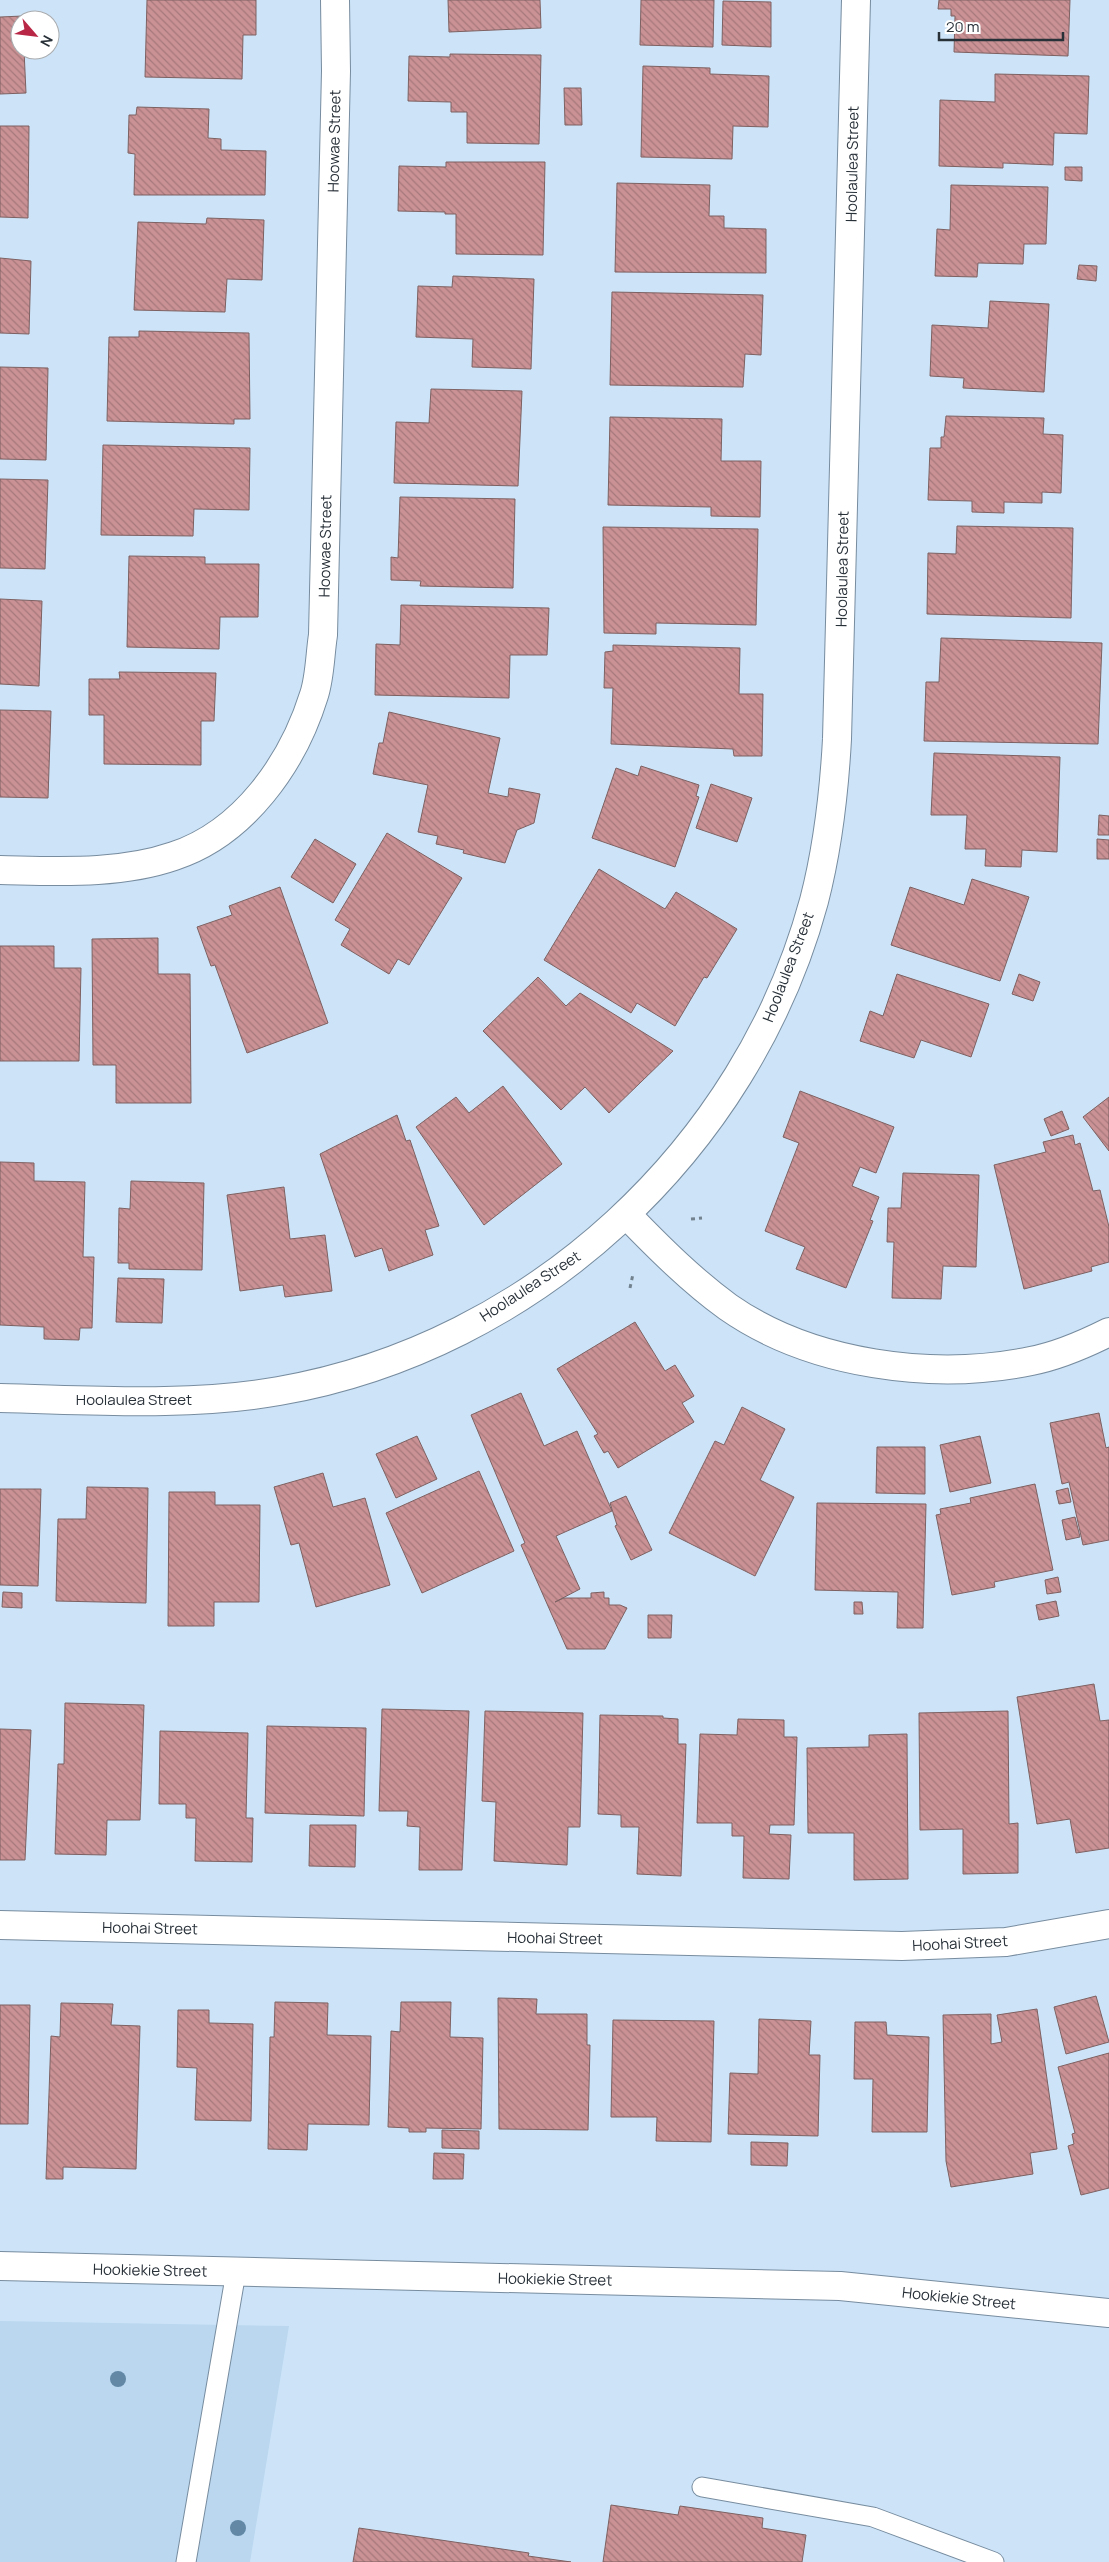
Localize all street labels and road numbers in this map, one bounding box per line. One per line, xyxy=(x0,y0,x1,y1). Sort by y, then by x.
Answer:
street label: Hoowae Street xyxy=(323,89,345,193)
street label: Hoolaulea Street xyxy=(840,106,864,222)
street label: Hoowae Street xyxy=(314,494,336,598)
street label: Hoolaulea Street xyxy=(830,511,854,627)
street label: Hoolaulea Street xyxy=(757,909,819,1025)
street label: Hoolaulea Street xyxy=(476,1246,584,1326)
street label: Hoolaulea Street xyxy=(76,1389,192,1410)
street label: Hoohai Street xyxy=(102,1917,198,1939)
street label: Hoohai Street xyxy=(507,1927,603,1949)
street label: Hoohai Street xyxy=(912,1930,1008,1956)
street label: Hookiekie Street xyxy=(93,2259,207,2281)
street label: Hookiekie Street xyxy=(498,2268,612,2290)
street label: Hookiekie Street xyxy=(901,2282,1017,2314)

